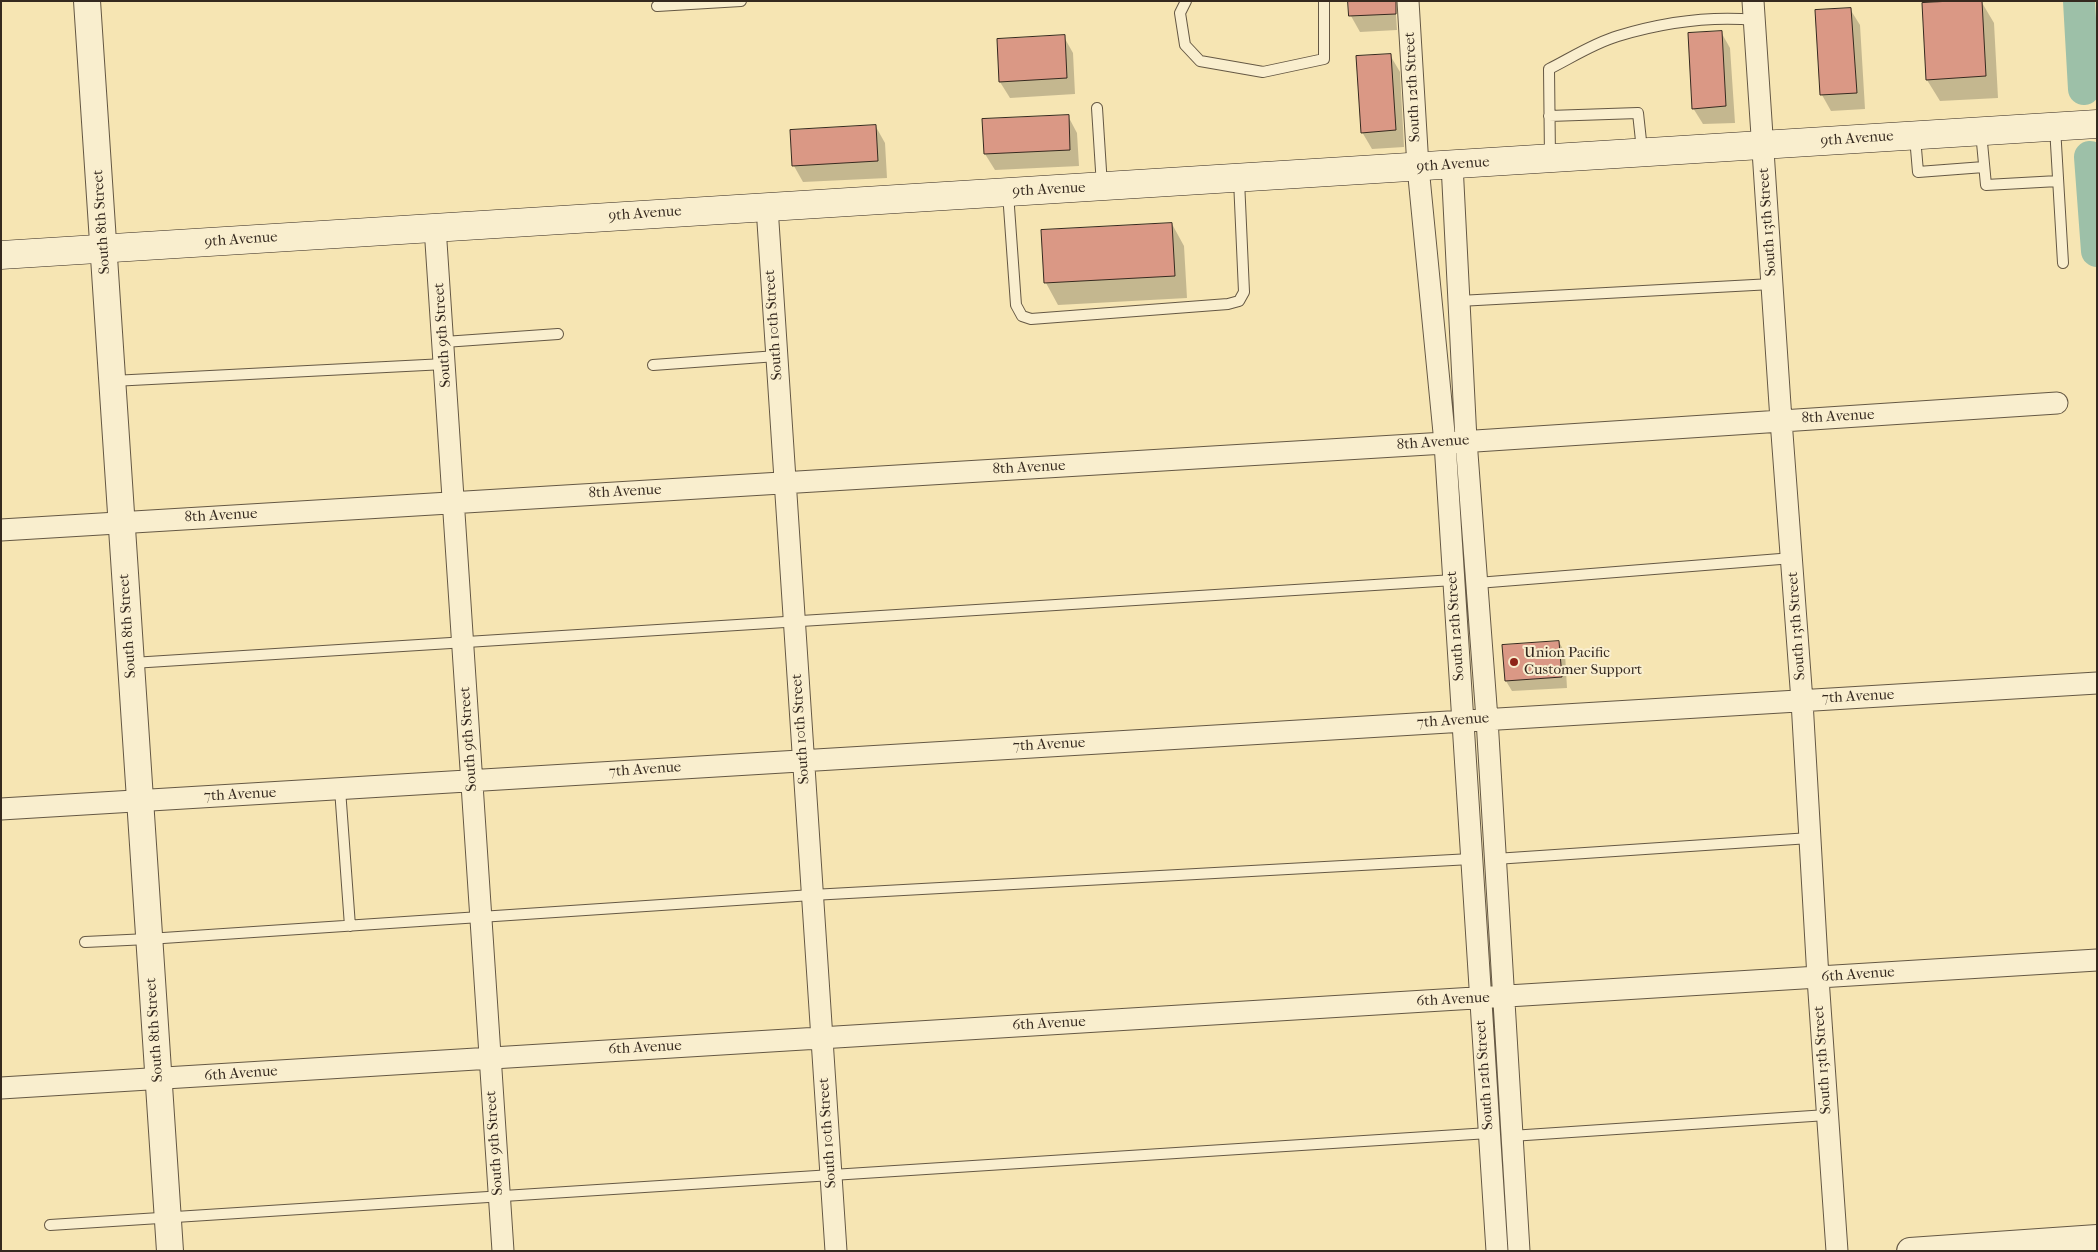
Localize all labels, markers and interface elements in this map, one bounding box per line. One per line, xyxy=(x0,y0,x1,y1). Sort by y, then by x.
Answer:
street label: South 12th Street xyxy=(1401,31,1425,143)
street label: 9th Avenue xyxy=(1820,127,1894,151)
street label: 9th Avenue xyxy=(1416,153,1490,177)
street label: South 13th Street xyxy=(1755,167,1781,277)
street label: South 8th Street xyxy=(89,169,115,275)
street label: 9th Avenue xyxy=(1012,179,1086,201)
street label: 9th Avenue xyxy=(608,202,682,226)
street label: 9th Avenue xyxy=(204,228,278,252)
street label: South 10th Street xyxy=(761,269,787,381)
street label: South 9th Street xyxy=(430,282,456,388)
street label: 8th Avenue xyxy=(1801,406,1875,428)
street label: 8th Avenue xyxy=(1396,431,1470,455)
street label: 8th Avenue xyxy=(992,457,1066,479)
street label: 8th Avenue xyxy=(588,481,662,503)
street label: 8th Avenue xyxy=(184,505,258,527)
street label: South 12th Street xyxy=(1443,570,1469,682)
street label: South 13th Street xyxy=(1784,571,1810,681)
street label: South 8th Street xyxy=(115,573,141,679)
place label: Union Pacific Customer Support xyxy=(1524,644,1642,679)
marker: Union Pacific Customer Support xyxy=(1508,656,1520,668)
street label: South 10th Street xyxy=(788,673,814,785)
street label: South 9th Street xyxy=(456,686,482,792)
street label: 7th Avenue xyxy=(1821,686,1895,708)
street label: 7th Avenue xyxy=(1416,709,1490,733)
street label: 7th Avenue xyxy=(1012,734,1086,756)
street label: 7th Avenue xyxy=(608,758,682,782)
street label: 7th Avenue xyxy=(203,784,277,806)
street label: 6th Avenue xyxy=(1821,963,1895,987)
street label: South 8th Street xyxy=(142,977,168,1083)
street label: 6th Avenue xyxy=(1416,989,1490,1011)
street label: South 13th Street xyxy=(1810,1005,1836,1115)
street label: 6th Avenue xyxy=(1012,1013,1086,1035)
street label: South 12th Street xyxy=(1472,1019,1498,1131)
street label: 6th Avenue xyxy=(608,1037,682,1059)
street label: 6th Avenue xyxy=(204,1062,278,1086)
street label: South 10th Street xyxy=(815,1077,841,1189)
street label: South 9th Street xyxy=(482,1090,508,1196)

